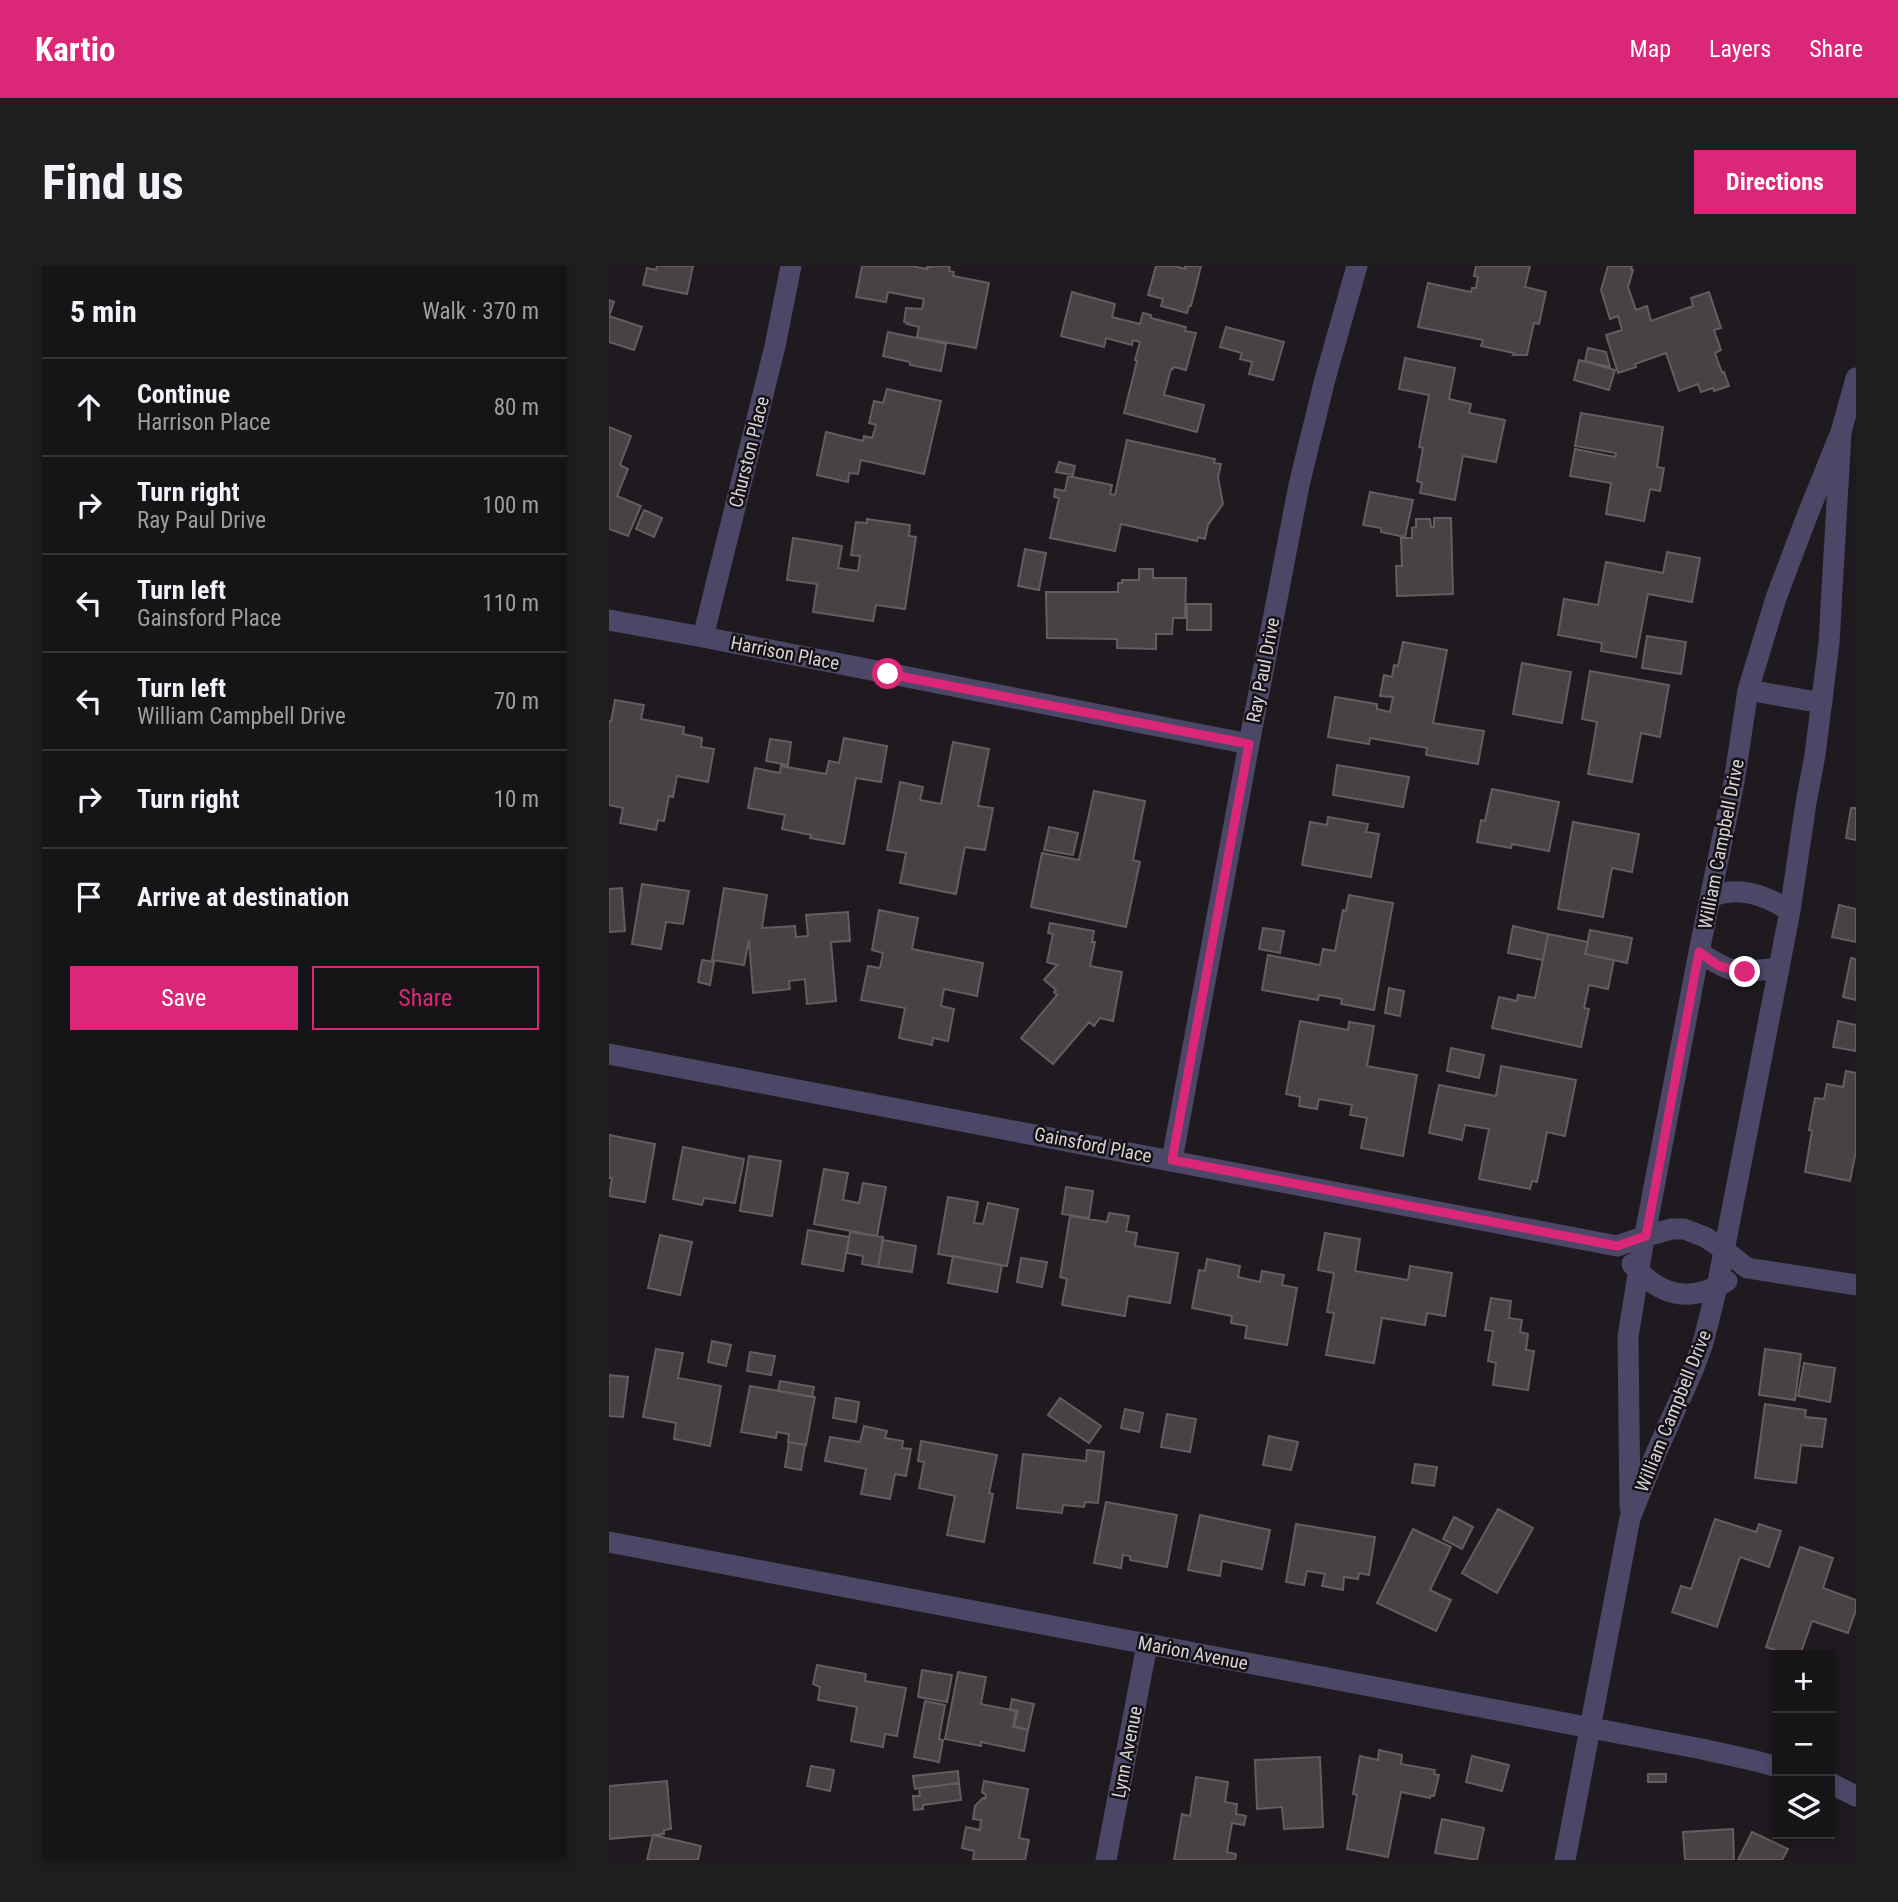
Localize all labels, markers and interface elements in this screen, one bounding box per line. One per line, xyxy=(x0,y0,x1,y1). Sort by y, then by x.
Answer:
text: Kartio xyxy=(35,30,115,69)
text: Map xyxy=(1630,35,1671,63)
text: Layers xyxy=(1709,35,1771,63)
text: Share xyxy=(1809,35,1863,63)
button: Directions xyxy=(1694,150,1856,214)
text: Find us xyxy=(42,154,184,211)
text: 5 min xyxy=(70,294,137,329)
text: Walk · 370 m xyxy=(422,298,539,325)
text: Continue xyxy=(137,379,230,409)
icon: ahead xyxy=(70,388,108,426)
text: 80 m xyxy=(494,394,539,421)
street label: Churston Place xyxy=(724,394,774,510)
text: Harrison Place xyxy=(137,409,270,436)
text: Turn right xyxy=(137,477,239,507)
icon: right xyxy=(70,486,108,524)
text: 100 m xyxy=(482,492,539,519)
text: Ray Paul Drive xyxy=(137,507,266,534)
text: Turn left xyxy=(137,575,226,605)
icon: left xyxy=(70,584,108,622)
text: 110 m xyxy=(482,590,539,617)
text: Gainsford Place xyxy=(137,605,281,632)
street label: Ray Paul Drive xyxy=(1242,615,1284,725)
street label: Harrison Place xyxy=(729,631,841,675)
route start xyxy=(872,658,903,689)
text: Turn left xyxy=(137,673,226,703)
icon: left xyxy=(70,682,108,720)
text: 70 m xyxy=(494,688,539,715)
text: William Campbell Drive xyxy=(137,703,346,730)
street label: William Campbell Drive xyxy=(1693,757,1749,931)
icon: right xyxy=(70,780,108,818)
text: Turn right xyxy=(137,784,239,814)
text: 10 m xyxy=(494,786,539,813)
icon: arrive xyxy=(70,878,108,916)
text: Arrive at destination xyxy=(137,882,349,912)
route end xyxy=(1729,956,1760,987)
button: Save xyxy=(70,966,298,1030)
button: Share xyxy=(312,966,539,1030)
street label: Gainsford Place xyxy=(1032,1122,1154,1168)
street label: William Campbell Drive xyxy=(1630,1327,1716,1495)
street label: Marion Avenue xyxy=(1136,1631,1250,1675)
map controls xyxy=(1772,1650,1835,1839)
button: + xyxy=(1772,1650,1835,1713)
street label: Lynn Avenue xyxy=(1107,1704,1147,1800)
button: − xyxy=(1772,1713,1835,1776)
button: layers xyxy=(1772,1776,1835,1839)

